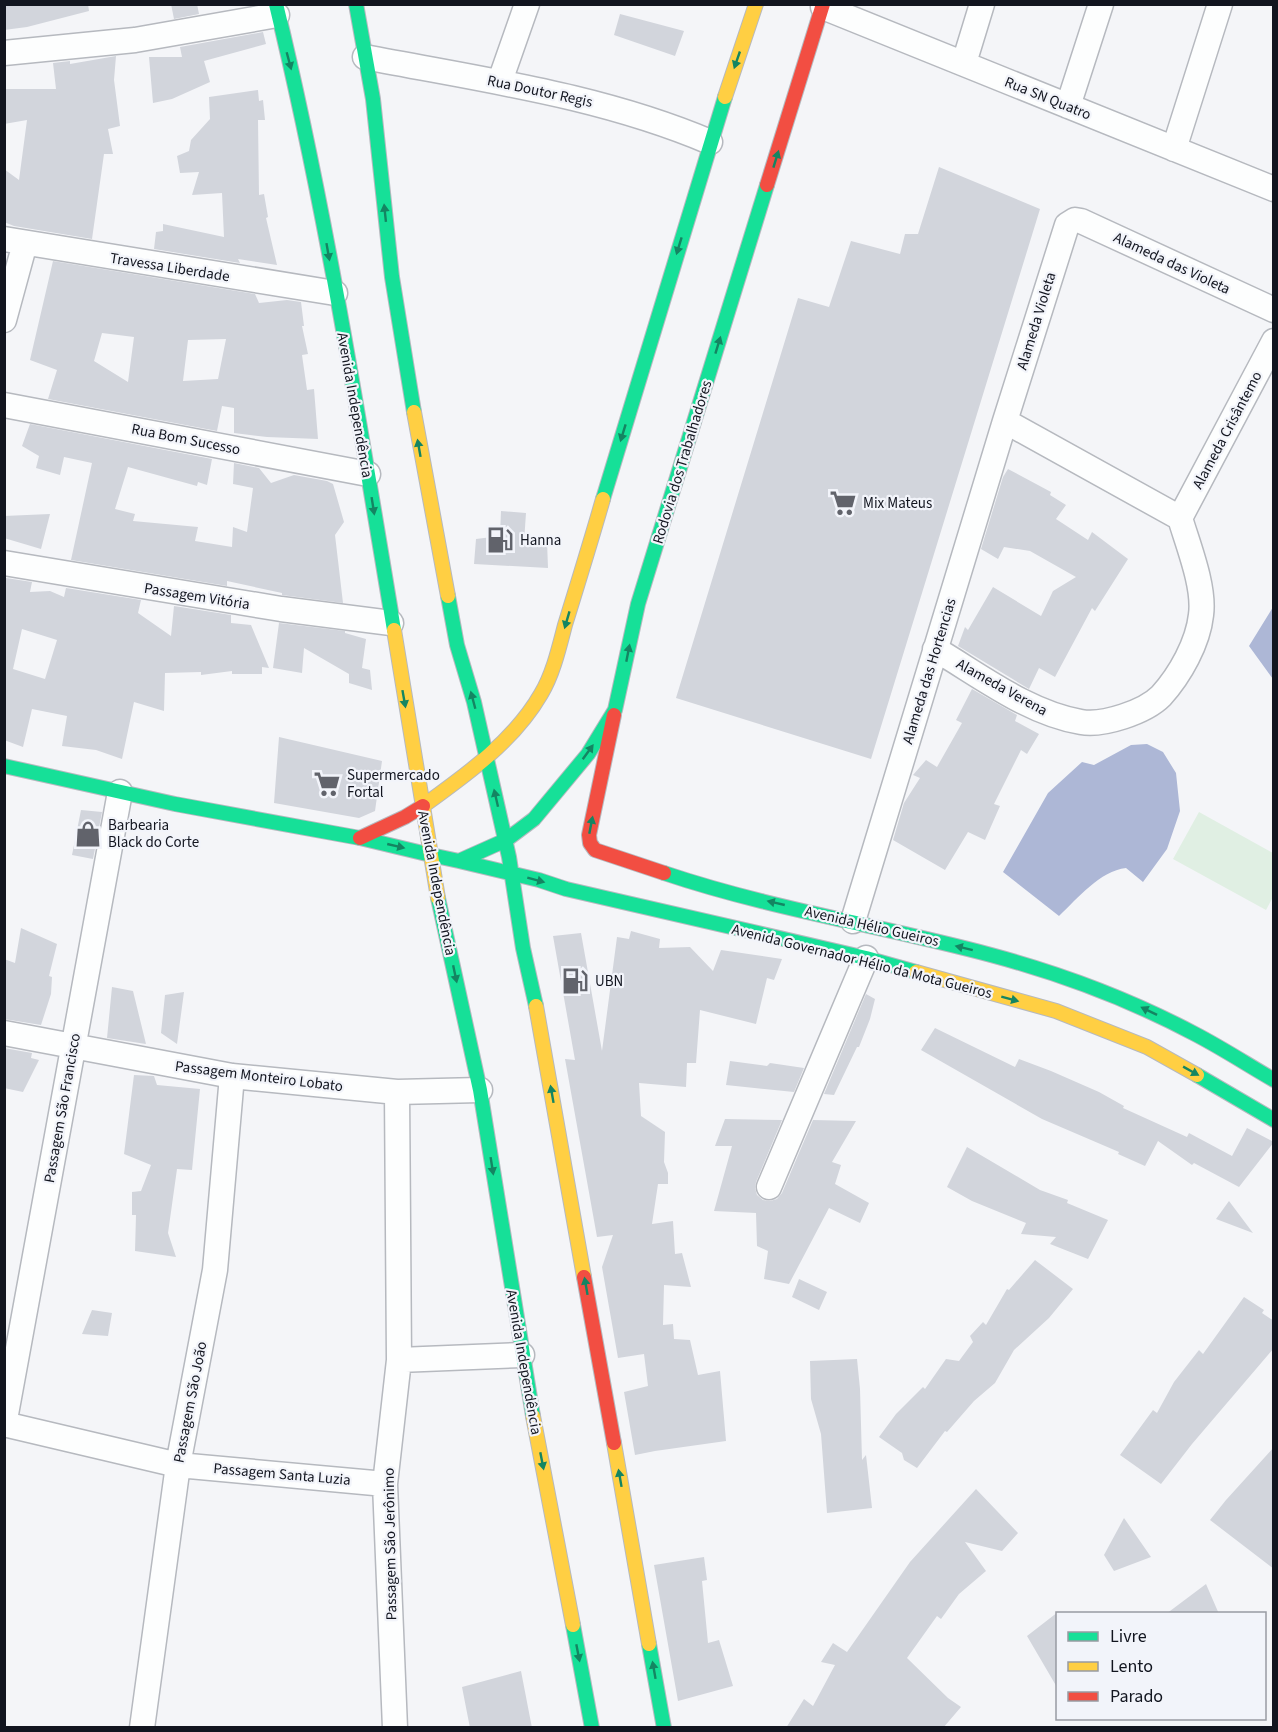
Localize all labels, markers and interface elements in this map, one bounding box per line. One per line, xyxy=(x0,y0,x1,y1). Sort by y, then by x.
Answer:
one-way arrow xyxy=(732,51,742,69)
one-way arrow xyxy=(285,52,294,70)
street label: Rua Doutor Regis xyxy=(485,70,595,113)
street label: Rua SN Quatro xyxy=(1001,72,1094,125)
one-way arrow xyxy=(771,150,781,168)
one-way arrow xyxy=(380,204,390,223)
street label: Alameda das Violeta xyxy=(1110,227,1234,300)
one-way arrow xyxy=(674,237,683,255)
one-way arrow xyxy=(324,243,333,262)
street label: Travessa Liberdade xyxy=(109,248,231,287)
street label: Alameda Violeta xyxy=(1012,270,1061,373)
street label: Avenida Independência xyxy=(331,331,378,479)
one-way arrow xyxy=(714,336,723,354)
street label: Alameda Crisântemo xyxy=(1187,368,1267,493)
street label: Rodovia dos Trabalhadores xyxy=(648,378,717,547)
street label: Rua Bom Sucesso xyxy=(130,419,242,460)
one-way arrow xyxy=(618,424,627,442)
one-way arrow xyxy=(414,438,423,457)
supermarket icon: Mix Mateus xyxy=(828,488,858,518)
place label: Mix Mateus xyxy=(863,493,932,514)
one-way arrow xyxy=(368,497,377,516)
fuel station icon: Hanna xyxy=(485,525,515,555)
place label: Hanna xyxy=(520,530,561,551)
street label: Passagem Vitória xyxy=(143,578,251,615)
street label: Alameda das Hortencias xyxy=(897,596,962,747)
one-way arrow xyxy=(562,611,571,629)
one-way arrow xyxy=(624,644,634,662)
street label: Alameda Verena xyxy=(952,654,1051,721)
one-way arrow xyxy=(400,689,409,708)
one-way arrow xyxy=(468,691,477,709)
one-way arrow xyxy=(582,745,594,760)
place label: Supermercado Fortal xyxy=(347,765,440,803)
supermarket icon: Supermercado Fortal xyxy=(312,769,342,799)
one-way arrow xyxy=(490,789,500,808)
street label: Avenida Independência xyxy=(412,809,461,957)
place label: Barbearia Black do Corte xyxy=(108,815,199,853)
one-way arrow xyxy=(587,815,596,834)
shop icon: Barbearia Black do Corte xyxy=(73,819,103,849)
one-way arrow xyxy=(386,842,405,852)
one-way arrow xyxy=(527,875,545,885)
one-way arrow xyxy=(766,898,785,908)
street label: Avenida Hélio Gueiros xyxy=(803,901,941,952)
street label: Avenida Governador Hélio da Mota Gueiros xyxy=(730,919,994,1004)
one-way arrow xyxy=(955,943,974,953)
one-way arrow xyxy=(451,965,460,984)
fuel station icon: UBN xyxy=(560,966,590,996)
place label: UBN xyxy=(595,971,623,992)
one-way arrow xyxy=(1002,995,1020,1004)
one-way arrow xyxy=(1140,1007,1157,1016)
street label: Passagem São Francisco xyxy=(39,1032,86,1185)
street label: Passagem Monteiro Lobato xyxy=(174,1056,344,1097)
one-way arrow xyxy=(1183,1066,1200,1076)
one-way arrow xyxy=(547,1084,556,1103)
one-way arrow xyxy=(487,1156,496,1175)
one-way arrow xyxy=(581,1276,590,1295)
street label: Avenida Independência xyxy=(500,1288,547,1436)
street label: Passagem São João xyxy=(168,1340,213,1465)
one-way arrow xyxy=(538,1452,547,1471)
street label: Passagem Santa Luzia xyxy=(212,1458,352,1491)
street label: Passagem São Jerônimo xyxy=(379,1467,402,1621)
one-way arrow xyxy=(615,1468,624,1487)
legend xyxy=(1056,1612,1266,1720)
text: Livre xyxy=(1110,1624,1147,1649)
one-way arrow xyxy=(574,1644,583,1663)
text: Lento xyxy=(1110,1654,1153,1679)
one-way arrow xyxy=(649,1660,658,1679)
text: Parado xyxy=(1110,1684,1163,1709)

